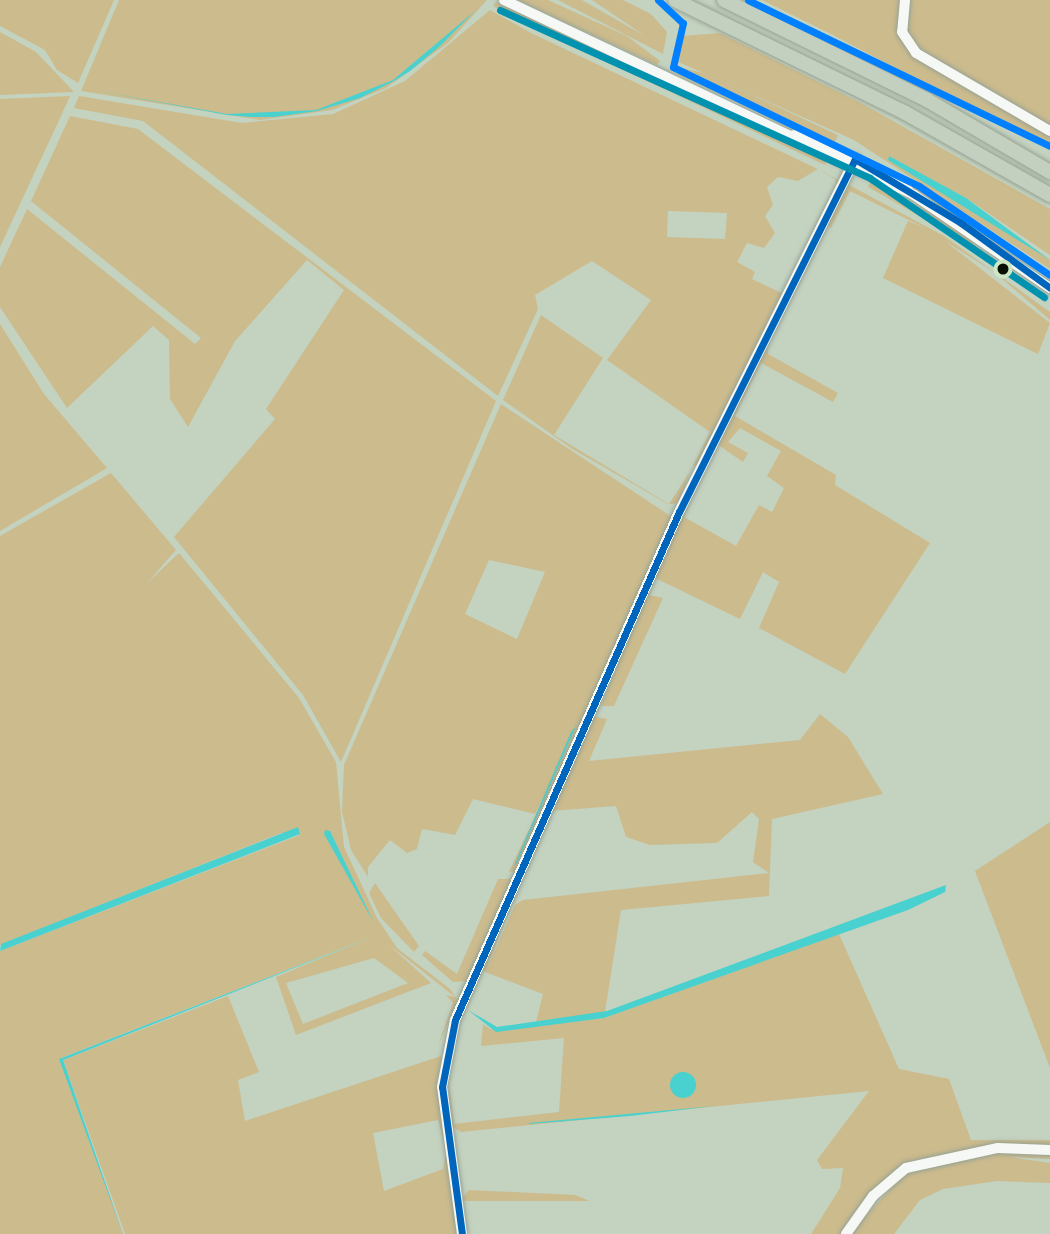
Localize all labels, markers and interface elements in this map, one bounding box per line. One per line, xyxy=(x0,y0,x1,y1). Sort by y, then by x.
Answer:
unlabelled marker xyxy=(996,262,1010,276)

